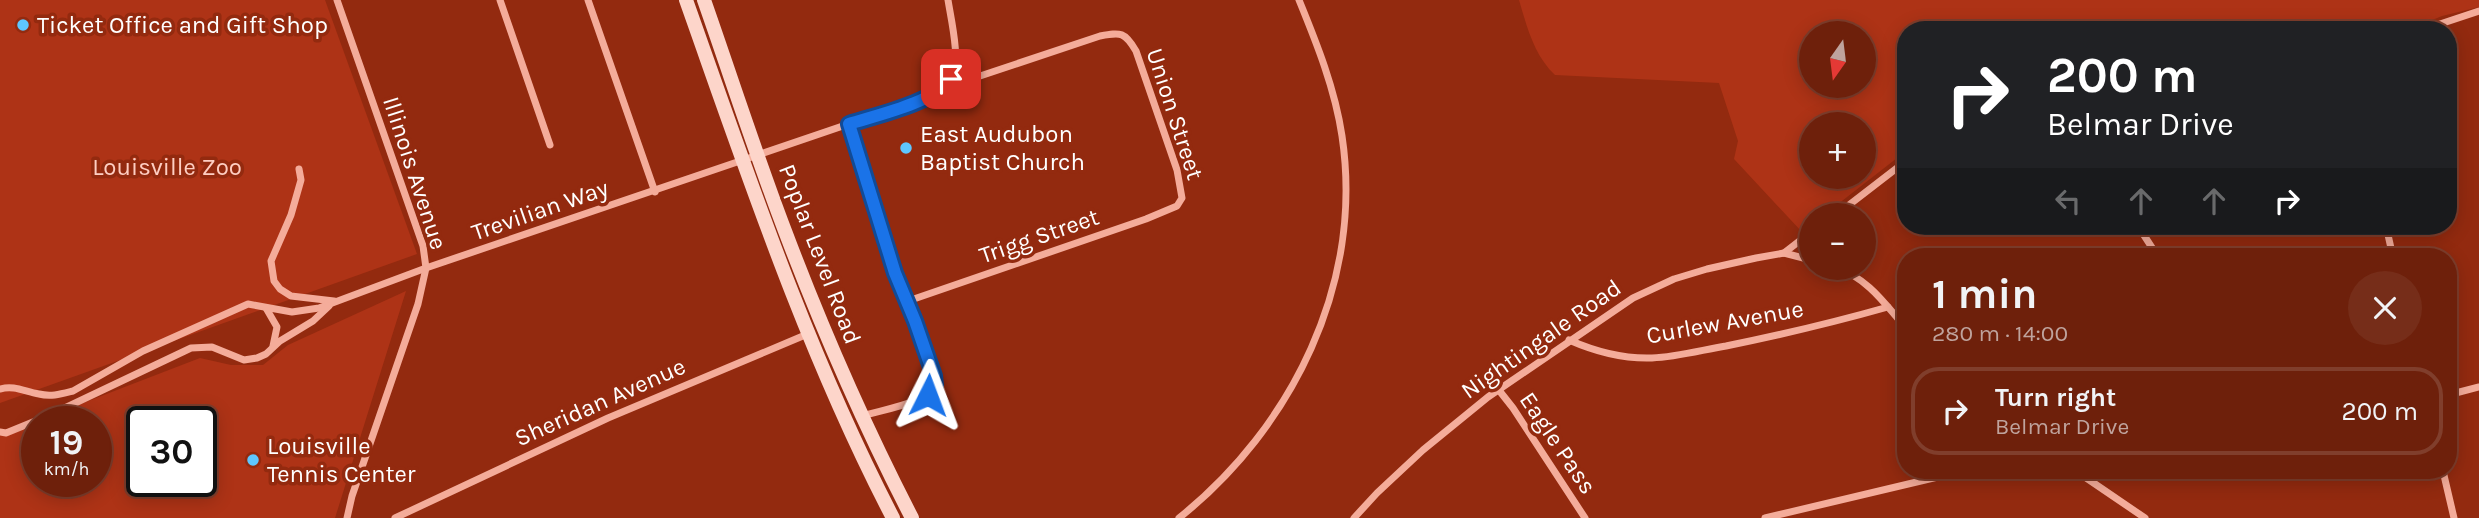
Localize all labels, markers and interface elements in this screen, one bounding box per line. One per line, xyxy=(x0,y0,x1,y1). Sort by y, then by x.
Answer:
place label: Ticket Office and Gift Shop xyxy=(37,11,328,39)
marker: Ticket Office and Gift Shop xyxy=(15,17,31,33)
north arrow xyxy=(1799,21,1876,98)
map controls xyxy=(1799,21,1876,280)
street label: Union Street xyxy=(1141,45,1209,183)
text: 200 m xyxy=(2047,47,2198,104)
pin xyxy=(921,49,981,109)
icon: right xyxy=(1932,49,2023,140)
icon: arrive xyxy=(932,60,970,98)
street label: Illinois Avenue xyxy=(377,93,453,253)
text: Belmar Drive xyxy=(2047,106,2234,143)
button: + xyxy=(1799,112,1876,189)
place label: East Audubon Baptist Church xyxy=(920,120,1085,176)
marker: East Audubon Baptist Church xyxy=(898,140,914,156)
park label: Louisville Zoo xyxy=(92,153,242,181)
street label: Poplar Level Road xyxy=(773,160,867,348)
street label: Trevilian Way xyxy=(468,174,612,246)
icon: left xyxy=(2049,182,2087,220)
icon: ahead xyxy=(2122,182,2160,220)
icon: ahead xyxy=(2195,182,2233,220)
icon: right xyxy=(2268,182,2306,220)
street label: Trigg Street xyxy=(975,202,1103,270)
button: − xyxy=(1799,203,1876,280)
text: 1 min xyxy=(1932,269,2037,319)
button: close xyxy=(2348,271,2422,345)
street label: Nightingale Road xyxy=(1456,273,1626,405)
street label: Curlew Avenue xyxy=(1644,294,1806,350)
text: 280 m · 14:00 xyxy=(1932,320,2068,347)
street label: Sheridan Avenue xyxy=(510,352,690,452)
position arrow xyxy=(891,358,965,432)
text: Turn right xyxy=(1995,382,2116,413)
street label: Eagle Pass xyxy=(1514,387,1602,499)
icon: right xyxy=(1936,392,1974,430)
text: 200 m xyxy=(2342,396,2418,427)
speed limit sign: 30 xyxy=(126,406,217,497)
text: Belmar Drive xyxy=(1995,413,2129,440)
text: 19 xyxy=(50,422,83,463)
place label: Louisville Tennis Center xyxy=(267,432,416,488)
marker: Louisville Tennis Center xyxy=(245,452,261,468)
text: km/h xyxy=(44,458,89,480)

